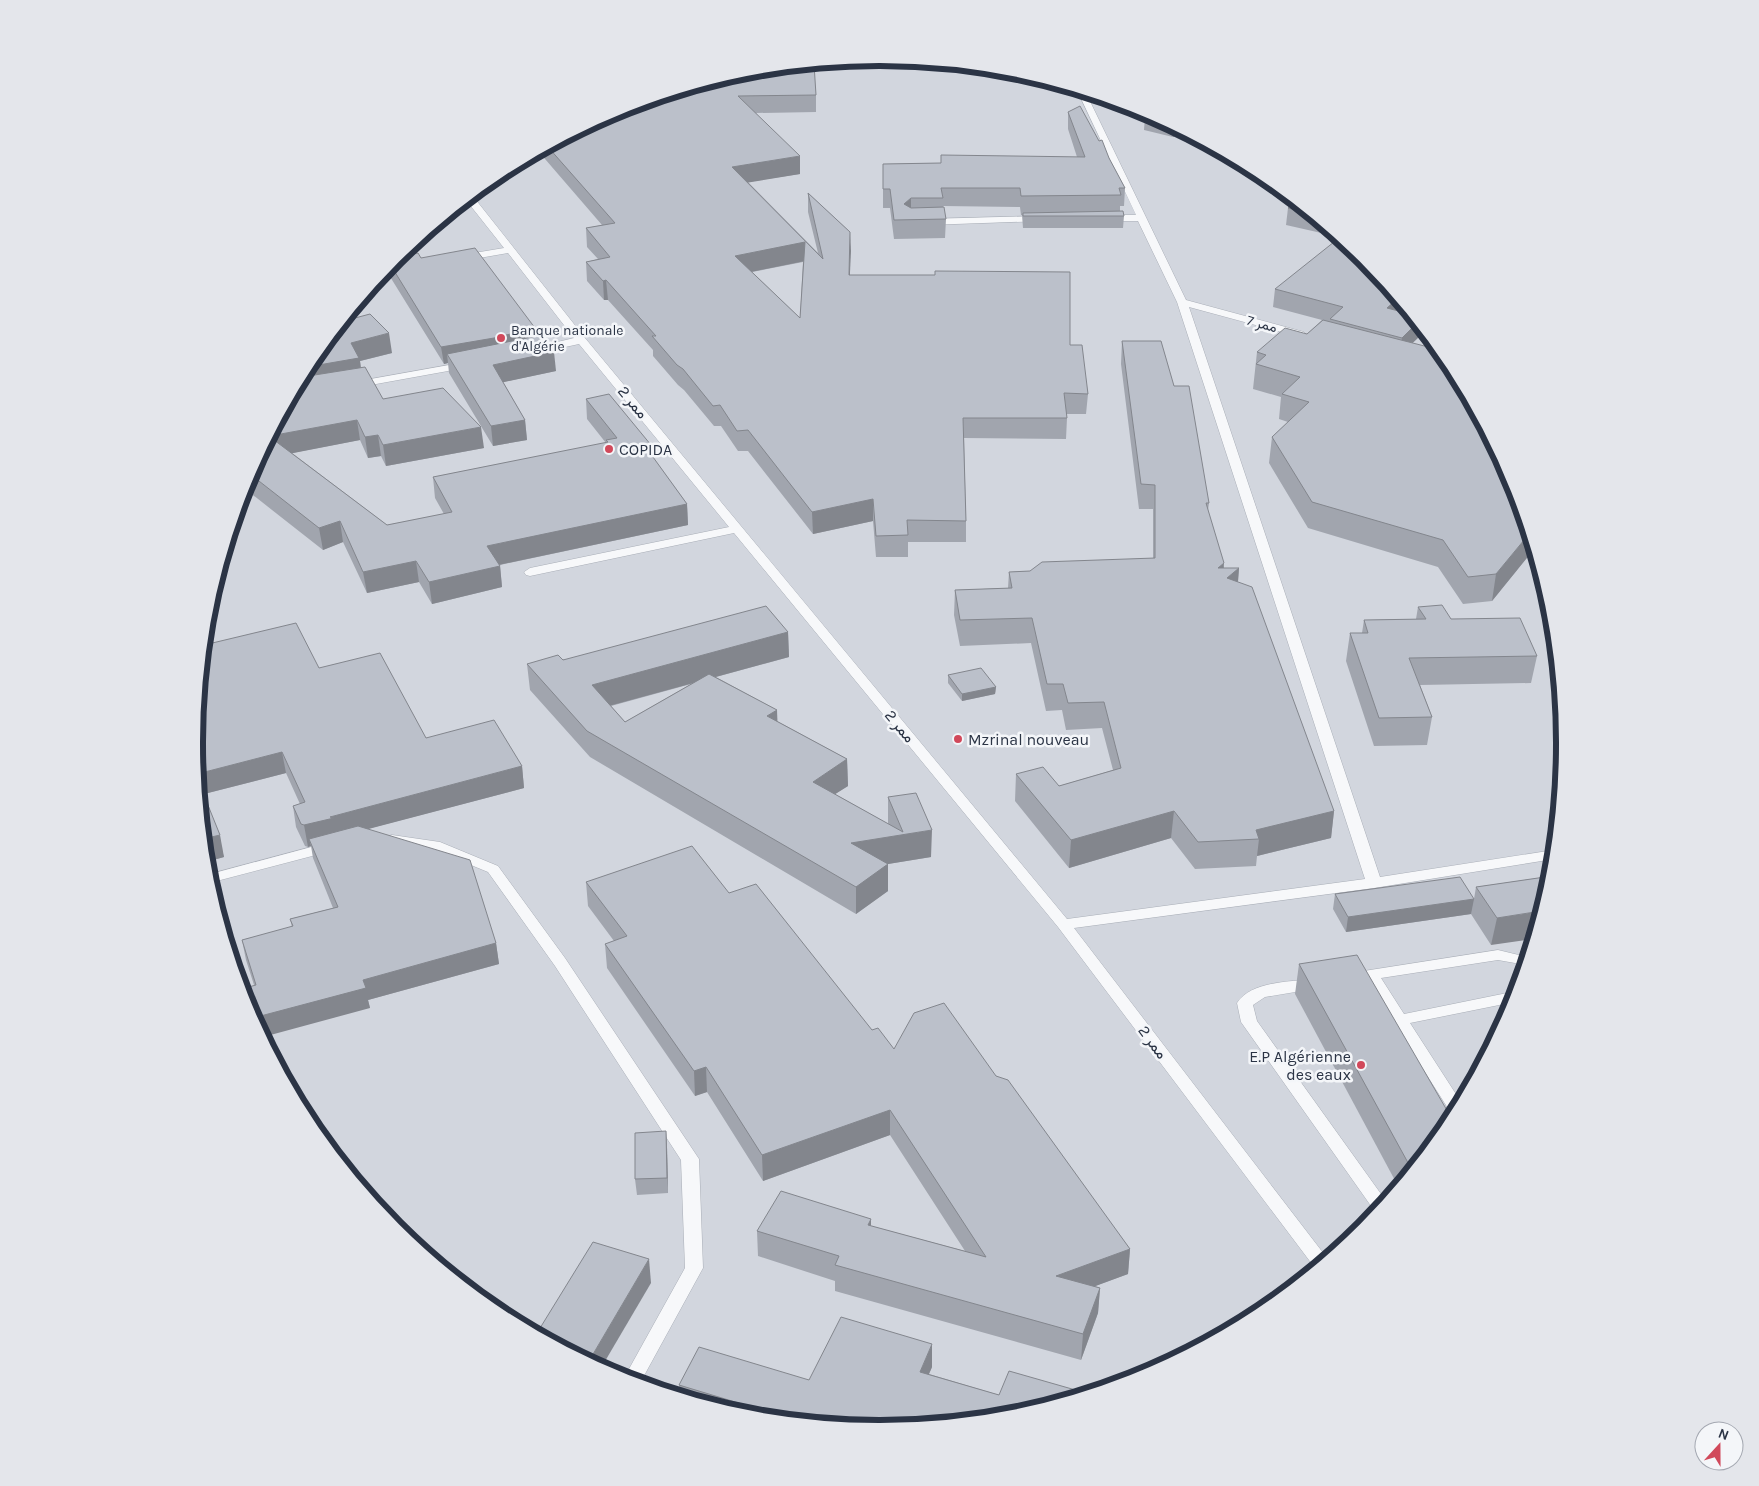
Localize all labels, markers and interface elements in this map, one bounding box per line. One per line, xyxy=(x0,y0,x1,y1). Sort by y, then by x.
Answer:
street label: ممر 7 xyxy=(1245,312,1279,336)
place label: Banque nationale d'Algérie xyxy=(511,322,624,355)
marker: Banque nationale d'Algérie xyxy=(495,332,507,344)
street label: ممر 2 xyxy=(613,382,652,423)
place label: COPIDA xyxy=(619,440,672,459)
marker: COPIDA xyxy=(603,443,615,455)
street label: ممر 2 xyxy=(880,706,919,747)
place label: Mzrinal nouveau xyxy=(968,730,1089,749)
marker: Mzrinal nouveau xyxy=(952,733,964,745)
street label: ممر 2 xyxy=(1133,1022,1172,1063)
place label: E.P Algérienne des eaux xyxy=(1249,1047,1351,1084)
marker: E.P Algérienne des eaux xyxy=(1355,1059,1367,1071)
north arrow xyxy=(1694,1421,1744,1471)
text: N xyxy=(1716,1425,1731,1444)

